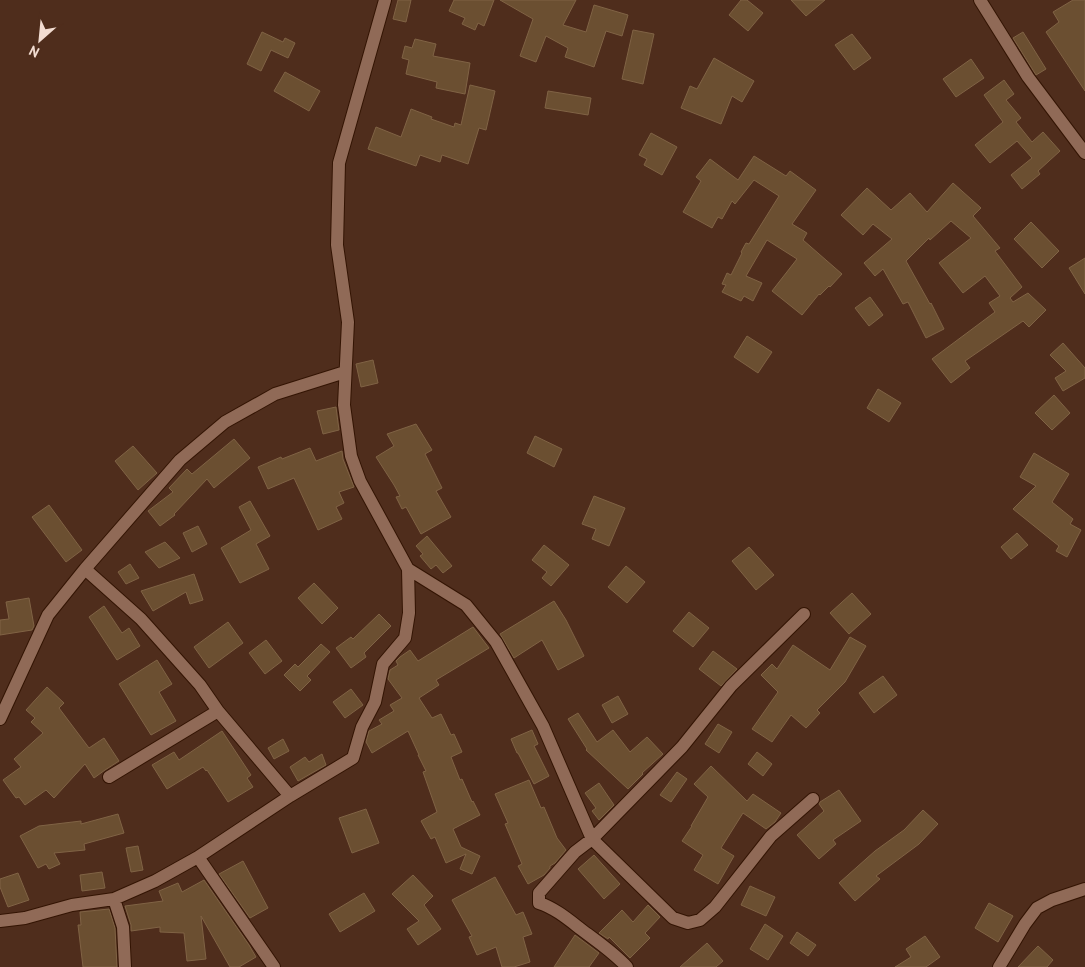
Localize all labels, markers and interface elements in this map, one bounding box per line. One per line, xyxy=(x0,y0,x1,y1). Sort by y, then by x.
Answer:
north arrow xyxy=(15,15,65,65)
text: N xyxy=(26,41,42,62)

